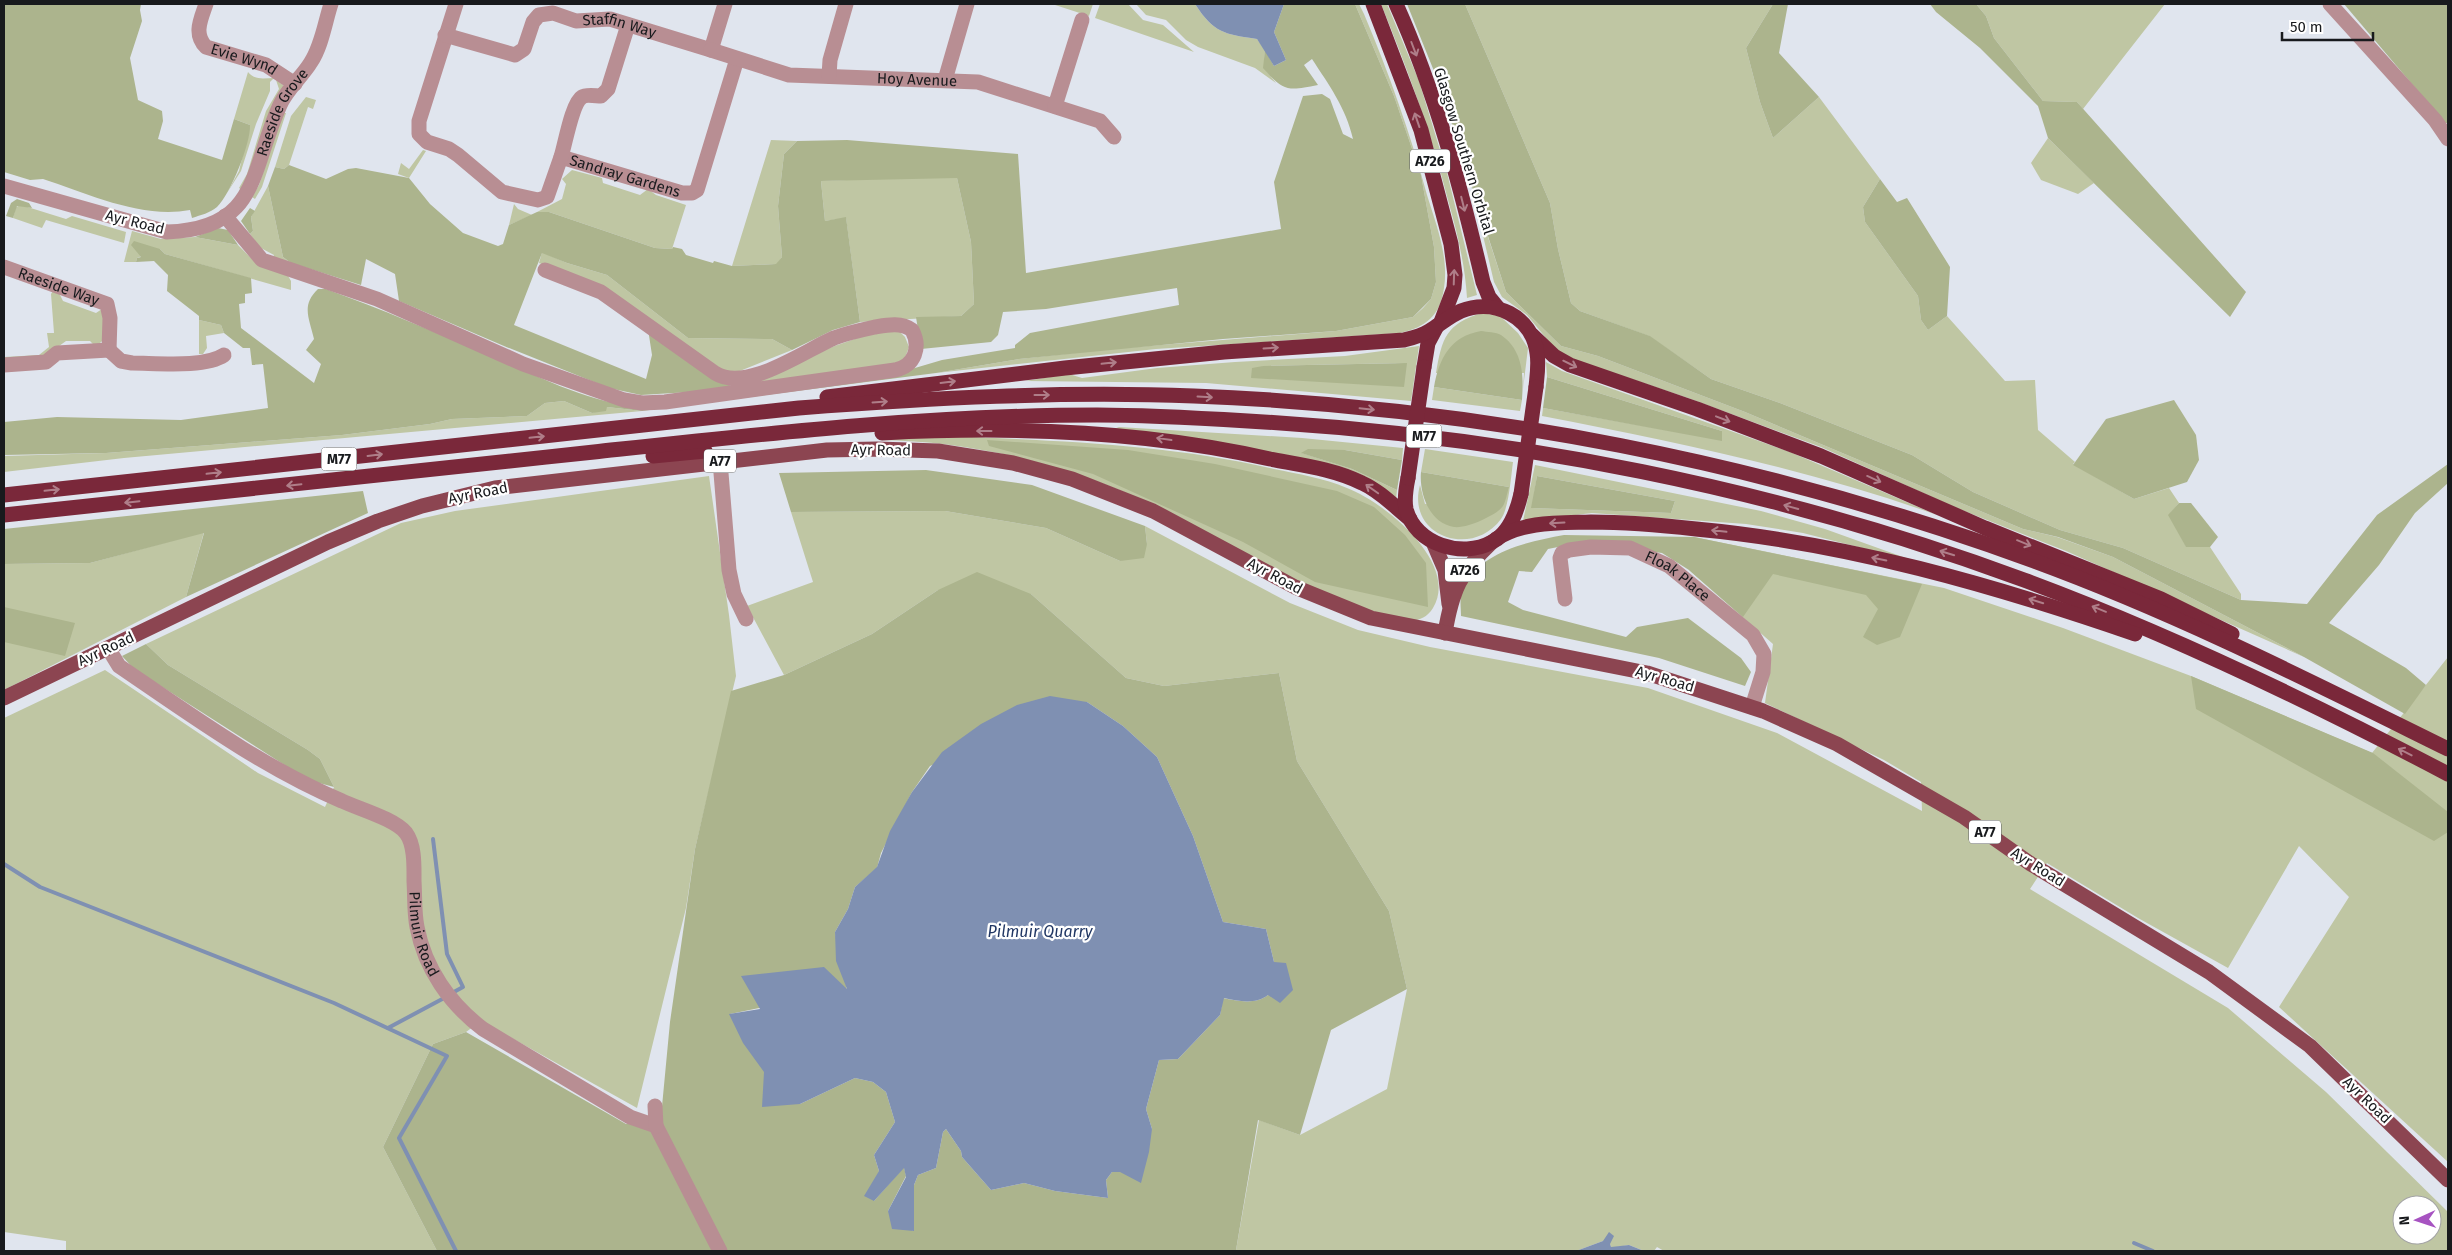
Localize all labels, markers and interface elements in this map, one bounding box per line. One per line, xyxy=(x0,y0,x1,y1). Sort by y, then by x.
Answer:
street label: Staffin Way xyxy=(582,10,659,42)
scale bar xyxy=(2282,10,2373,42)
text: 50 m xyxy=(2290,18,2323,36)
street label: Evie Wynd xyxy=(209,40,281,79)
one-way arrow xyxy=(1410,41,1419,56)
street label: Raeside Grove xyxy=(253,65,312,158)
street label: Glasgow Southern Orbital xyxy=(1430,65,1498,237)
street label: Hoy Avenue xyxy=(877,69,957,90)
one-way arrow xyxy=(1412,112,1421,128)
road number: A726 xyxy=(1410,150,1450,172)
street label: Sandray Gardens xyxy=(568,151,683,201)
one-way arrow xyxy=(1459,195,1468,211)
street label: Ayr Road xyxy=(104,206,166,238)
street label: Raeside Way xyxy=(16,264,102,310)
one-way arrow xyxy=(1450,270,1459,286)
one-way arrow xyxy=(1263,344,1279,353)
one-way arrow xyxy=(1101,358,1117,368)
one-way arrow xyxy=(1563,360,1578,370)
one-way arrow xyxy=(940,377,956,387)
one-way arrow xyxy=(1034,390,1050,400)
one-way arrow xyxy=(1196,392,1212,401)
one-way arrow xyxy=(872,397,888,407)
one-way arrow xyxy=(1358,404,1374,414)
one-way arrow xyxy=(1715,415,1731,424)
road number: M77 xyxy=(1406,424,1442,448)
one-way arrow xyxy=(977,426,993,436)
one-way arrow xyxy=(529,432,545,442)
one-way arrow xyxy=(1156,434,1172,444)
street label: Ayr Road xyxy=(851,440,911,460)
road number: M77 xyxy=(322,448,356,470)
one-way arrow xyxy=(367,450,383,460)
road number: A77 xyxy=(704,450,736,472)
one-way arrow xyxy=(206,468,222,478)
one-way arrow xyxy=(1866,475,1881,485)
street label: Ayr Road xyxy=(447,478,509,508)
one-way arrow xyxy=(286,480,302,490)
one-way arrow xyxy=(1365,484,1379,494)
one-way arrow xyxy=(44,485,60,495)
one-way arrow xyxy=(125,497,141,507)
one-way arrow xyxy=(1783,502,1799,511)
one-way arrow xyxy=(1549,519,1565,528)
one-way arrow xyxy=(1712,526,1728,536)
one-way arrow xyxy=(2016,539,2031,548)
street label: Floak Place xyxy=(1642,547,1714,605)
one-way arrow xyxy=(1939,547,1955,557)
one-way arrow xyxy=(1872,553,1888,563)
street label: Ayr Road xyxy=(1244,554,1306,598)
road number: A726 xyxy=(1445,558,1485,582)
one-way arrow xyxy=(2029,595,2045,605)
one-way arrow xyxy=(2092,604,2107,614)
street label: Ayr Road xyxy=(75,628,137,670)
street label: Ayr Road xyxy=(1634,662,1696,696)
one-way arrow xyxy=(2398,747,2413,756)
road number: A77 xyxy=(1969,820,2001,844)
street label: Ayr Road xyxy=(2008,843,2068,891)
street label: Pilmuir Road xyxy=(405,891,443,980)
water label: Pilmuir Quarry xyxy=(988,922,1094,941)
street label: Ayr Road xyxy=(2339,1073,2395,1127)
north arrow xyxy=(2392,1195,2442,1245)
text: N xyxy=(2396,1216,2413,1226)

